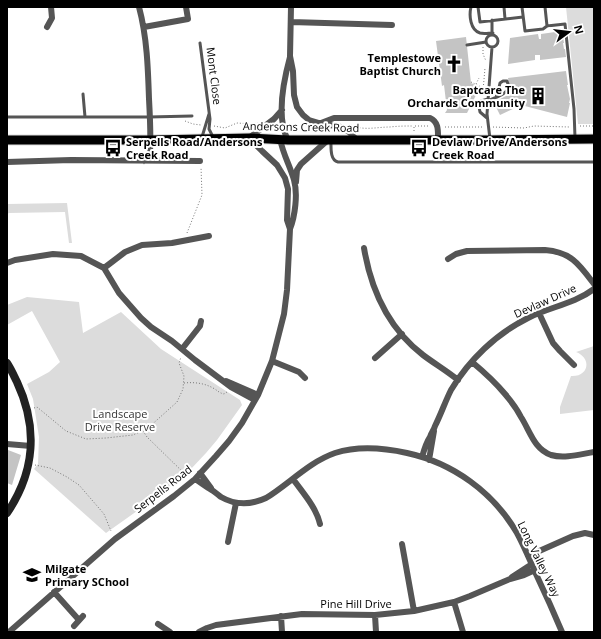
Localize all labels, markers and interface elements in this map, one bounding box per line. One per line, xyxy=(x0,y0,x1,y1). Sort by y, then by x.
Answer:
north arrow xyxy=(549,12,589,52)
text: N xyxy=(571,23,588,36)
street label: Mont Close xyxy=(204,46,225,106)
place label: Templestowe Baptist Church xyxy=(359,50,441,78)
church icon: Templestowe Baptist Church xyxy=(444,54,464,74)
place label: Baptcare The Orchards Community xyxy=(407,82,526,110)
building icon: Baptcare The Orchards Community xyxy=(528,86,548,106)
street label: Andersons Creek Road xyxy=(243,118,359,135)
place label: Serpells Road/Andersons Creek Road xyxy=(126,134,263,162)
place label: Devlaw Drive/Andersons Creek Road xyxy=(432,134,568,162)
bus stop icon: Serpells Road/Andersons Creek Road xyxy=(103,138,123,158)
bus stop icon: Devlaw Drive/Andersons Creek Road xyxy=(409,138,429,158)
street label: Devlaw Drive xyxy=(511,280,578,321)
park label: Landscape Drive Reserve xyxy=(85,406,155,434)
street label: Serpells Road xyxy=(131,461,195,516)
street label: Long Valley Way xyxy=(515,518,564,600)
place label: Milgate Primary SChool xyxy=(45,561,129,589)
school or university icon: Milgate Primary SChool xyxy=(22,565,42,585)
street label: Pine Hill Drive xyxy=(320,596,392,611)

